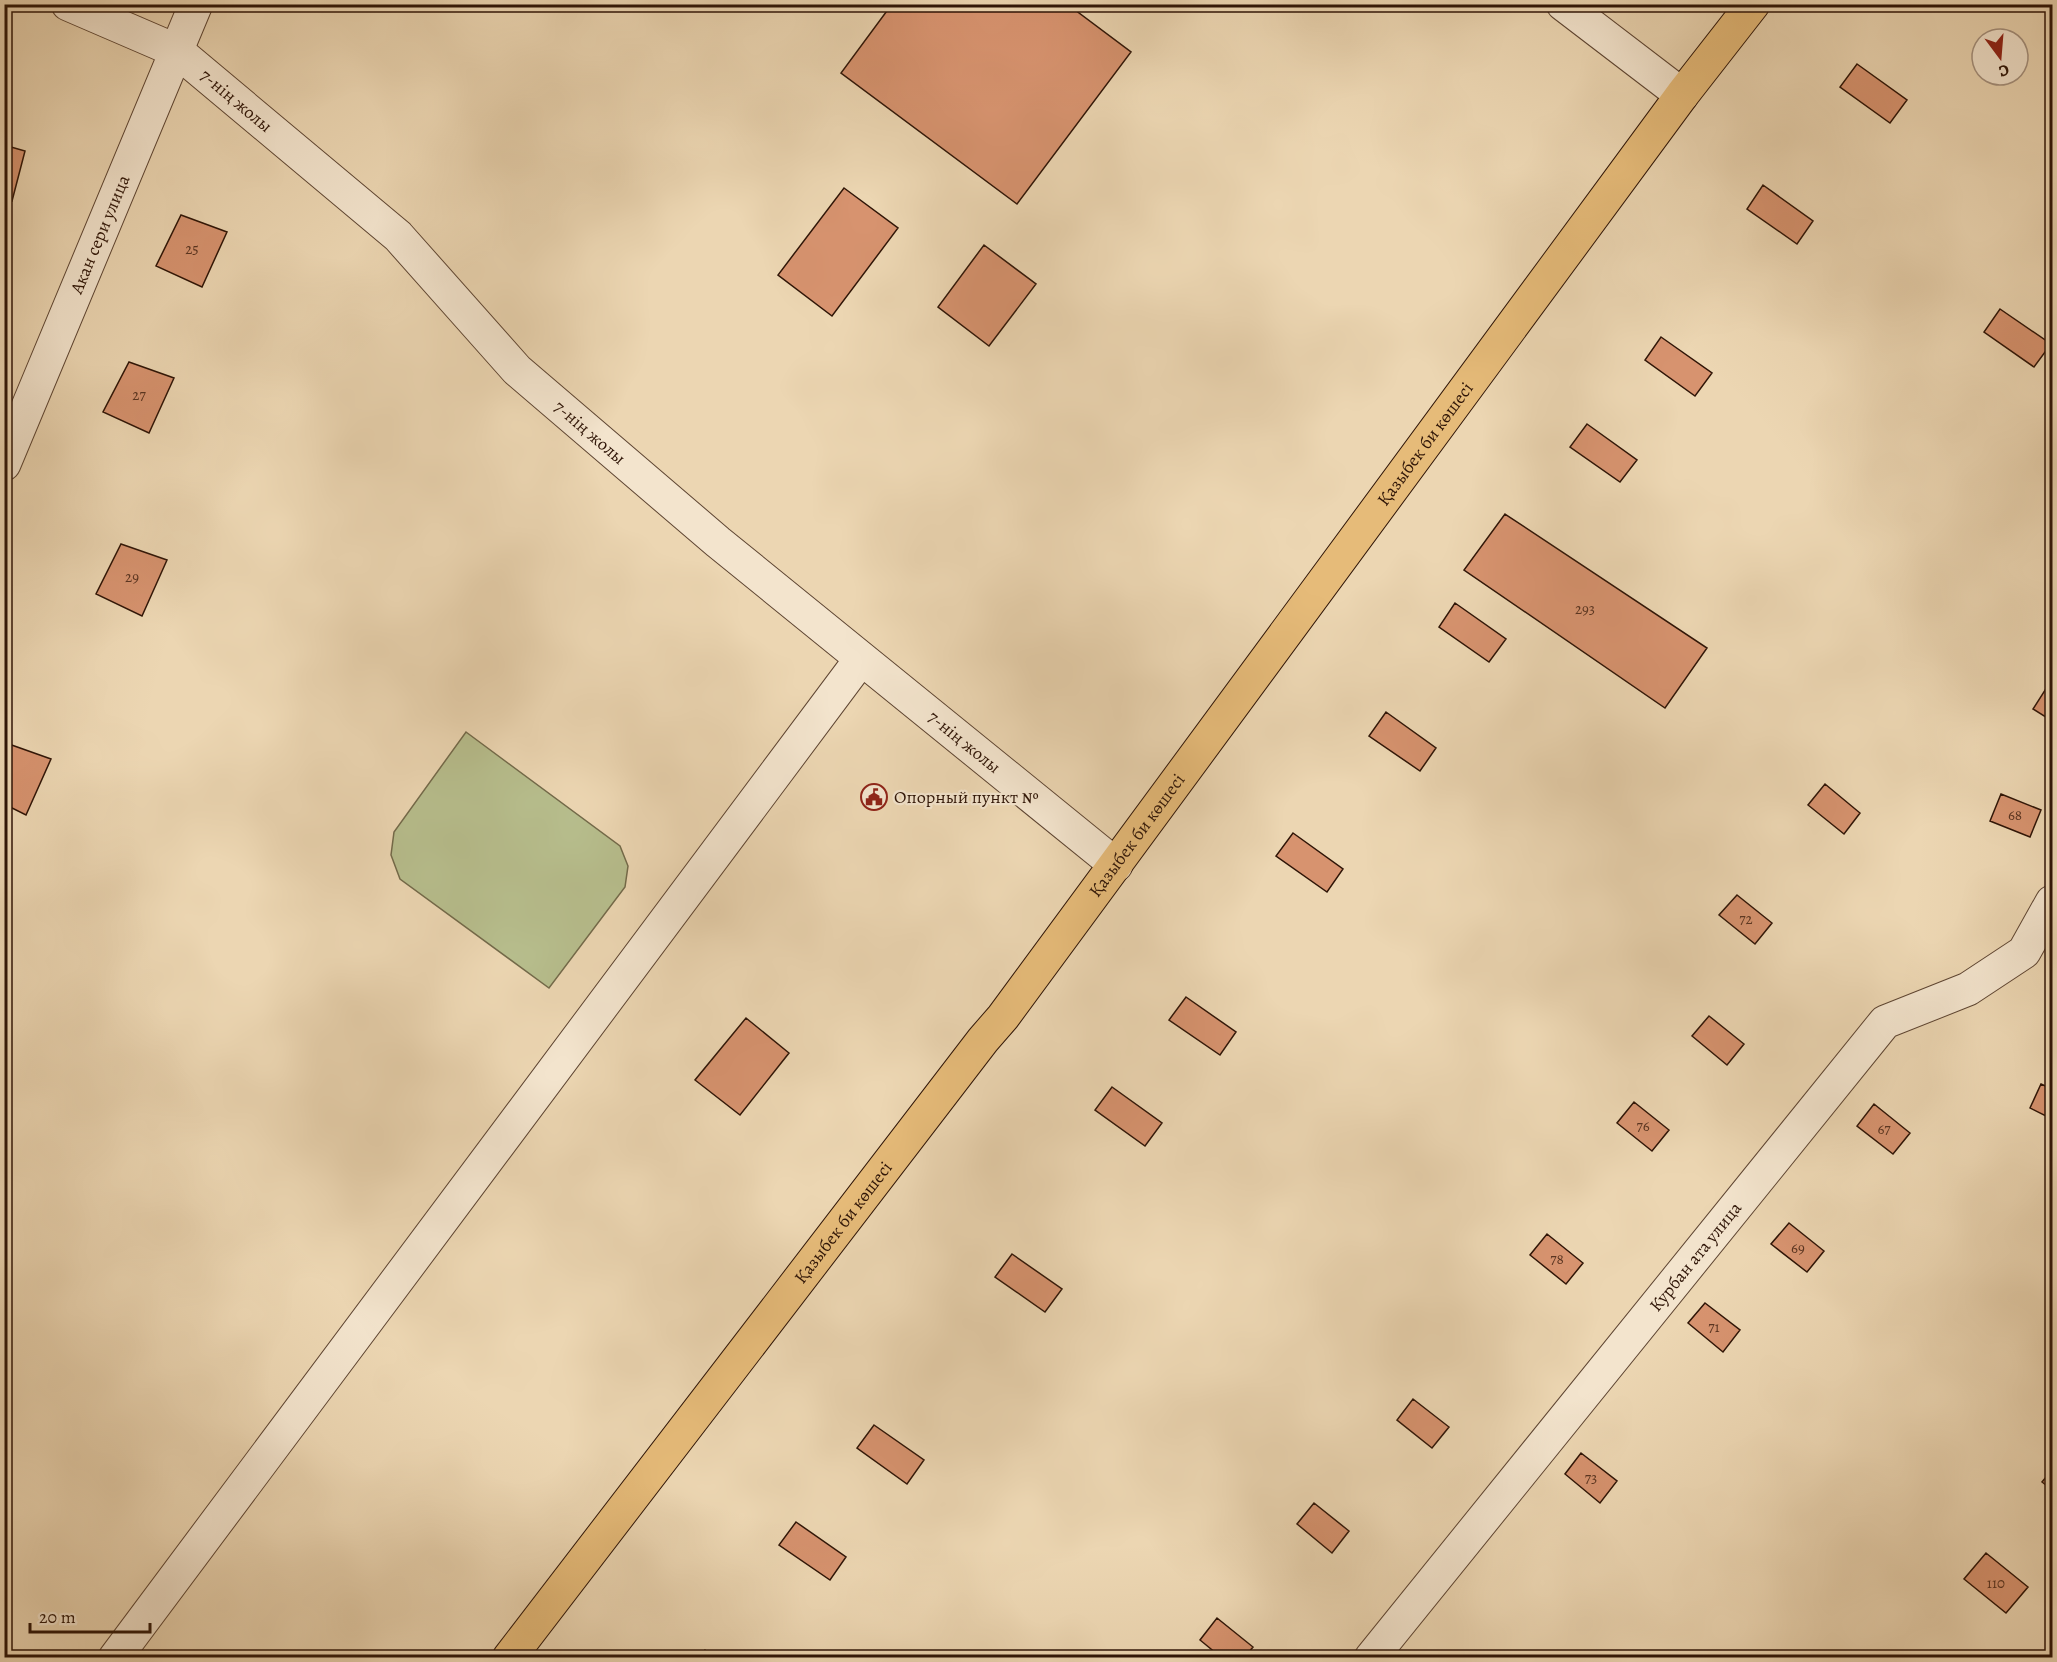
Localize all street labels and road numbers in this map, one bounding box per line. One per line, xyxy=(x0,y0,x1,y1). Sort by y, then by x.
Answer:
street label: 7-нің жолы xyxy=(195,63,277,138)
street label: Акан сери улица xyxy=(64,170,136,298)
street label: Қазыбек би көшесі xyxy=(1372,377,1479,511)
street label: 7-нің жолы xyxy=(549,395,631,470)
street label: 7-нің жолы xyxy=(923,705,1006,779)
street label: Қазыбек би көшесі xyxy=(1083,769,1190,902)
street label: Қазыбек би көшесі xyxy=(789,1156,898,1288)
street label: Курбан ата улица xyxy=(1644,1196,1747,1317)

